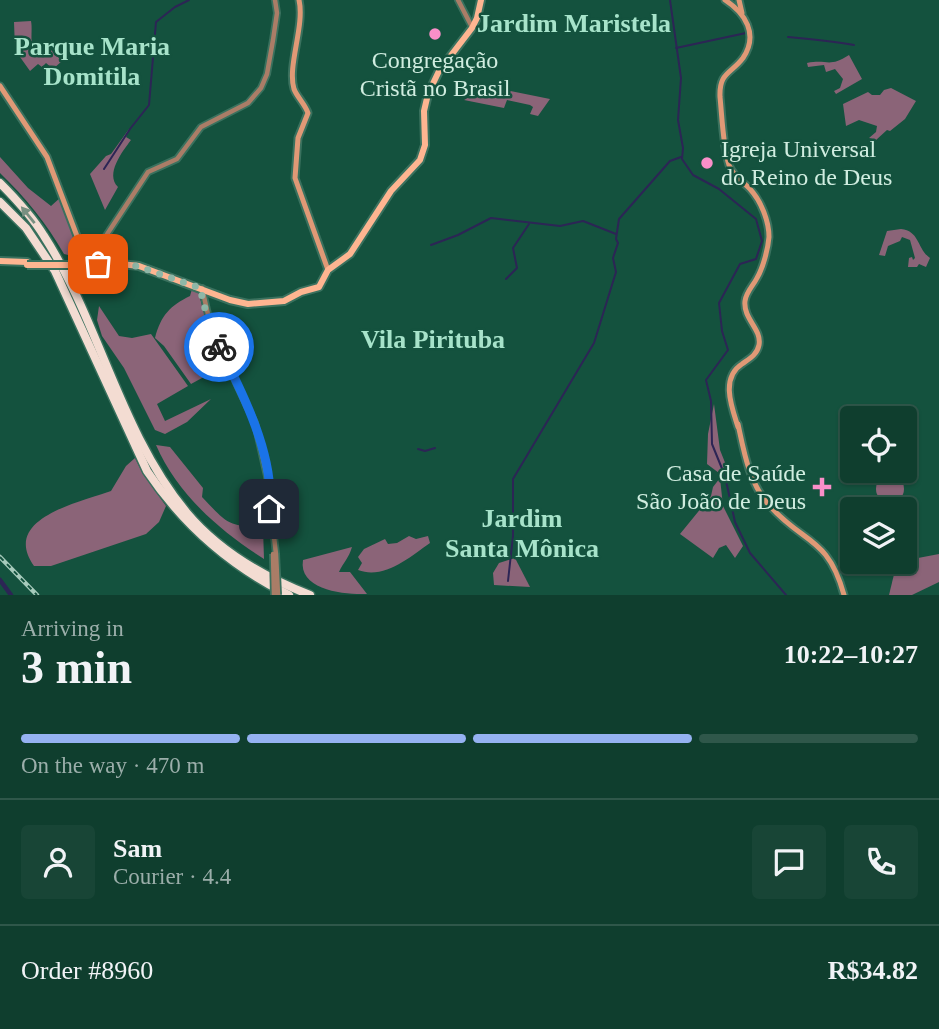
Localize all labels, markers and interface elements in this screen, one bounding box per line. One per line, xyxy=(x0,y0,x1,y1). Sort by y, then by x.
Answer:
district label: Jardim Maristela xyxy=(477,9,671,38)
marker: Congregação Cristã no Brasil xyxy=(427,26,443,42)
district label: Parque Maria Domitila xyxy=(14,32,170,91)
place label: Congregação Cristã no Brasil xyxy=(360,47,511,101)
place label: Igreja Universal do Reino de Deus xyxy=(721,136,892,190)
marker: Igreja Universal do Reino de Deus xyxy=(699,155,715,171)
one-way arrow xyxy=(21,206,36,224)
pin xyxy=(68,234,128,294)
icon: bag xyxy=(79,245,117,283)
courier xyxy=(184,312,254,382)
district label: Vila Pirituba xyxy=(361,325,505,354)
icon: bike xyxy=(200,328,238,366)
map controls xyxy=(840,406,917,574)
button: locate xyxy=(840,406,917,483)
place label: Casa de Saúde São João de Deus xyxy=(636,460,806,514)
marker: Casa de Saúde São João de Deus xyxy=(812,477,832,497)
pin xyxy=(239,479,299,539)
icon: home xyxy=(250,490,288,528)
button: layers xyxy=(840,497,917,574)
district label: Jardim Santa Mônica xyxy=(445,504,599,563)
text: Arriving in xyxy=(21,616,124,641)
text: 10:22–10:27 xyxy=(784,640,918,669)
text: 3 min xyxy=(21,642,132,693)
text: On the way · 470 m xyxy=(21,753,204,778)
button: person xyxy=(21,825,95,899)
button: chat xyxy=(752,825,826,899)
button: phone xyxy=(844,825,918,899)
text: Sam xyxy=(113,834,162,863)
text: Courier · 4.4 xyxy=(113,864,231,889)
text: Order #8960 xyxy=(21,956,153,985)
text: R$34.82 xyxy=(828,956,918,985)

